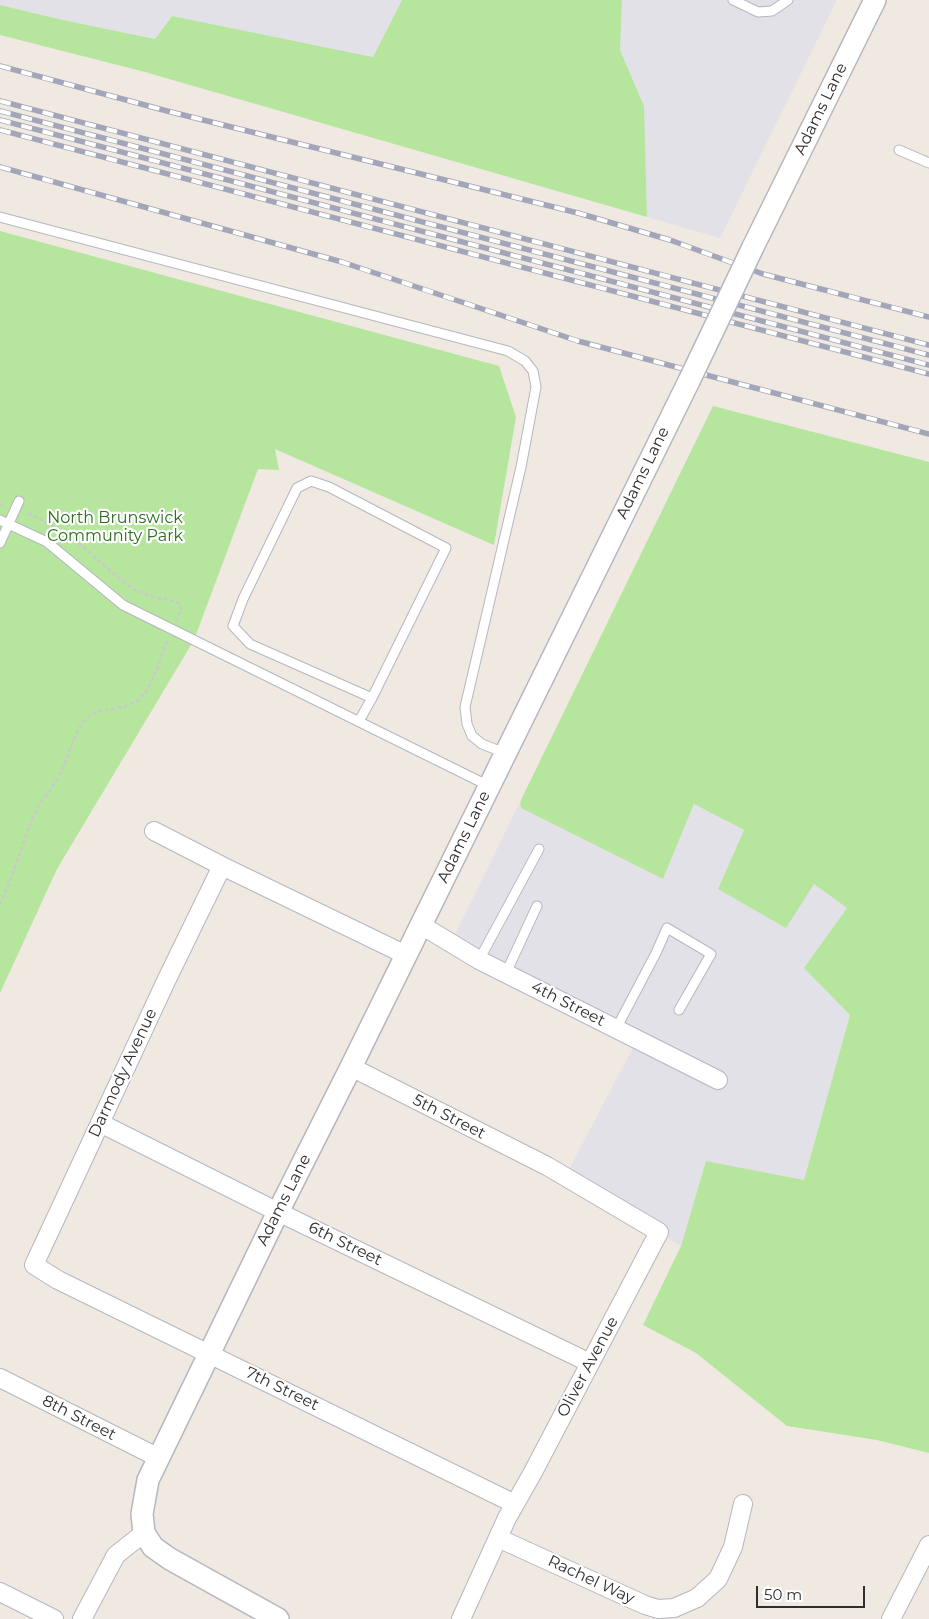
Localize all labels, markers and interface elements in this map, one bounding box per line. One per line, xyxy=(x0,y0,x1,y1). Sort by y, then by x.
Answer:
street label: Adams Lane xyxy=(790,60,852,158)
street label: Adams Lane xyxy=(612,424,674,522)
park label: North Brunswick Community Park xyxy=(47,508,183,546)
street label: Adams Lane xyxy=(433,788,495,886)
street label: 4th Street xyxy=(528,977,608,1031)
street label: Darmody Avenue xyxy=(85,1006,161,1140)
street label: 5th Street xyxy=(409,1091,489,1143)
street label: Adams Lane xyxy=(253,1151,315,1249)
street label: 6th Street xyxy=(305,1218,385,1270)
street label: Oliver Avenue xyxy=(553,1313,623,1421)
street label: 7th Street xyxy=(242,1363,322,1415)
street label: 8th Street xyxy=(39,1391,119,1445)
street label: Rachel Way xyxy=(545,1552,637,1608)
scale bar xyxy=(759,1576,868,1608)
text: 50 m xyxy=(764,1585,802,1604)

